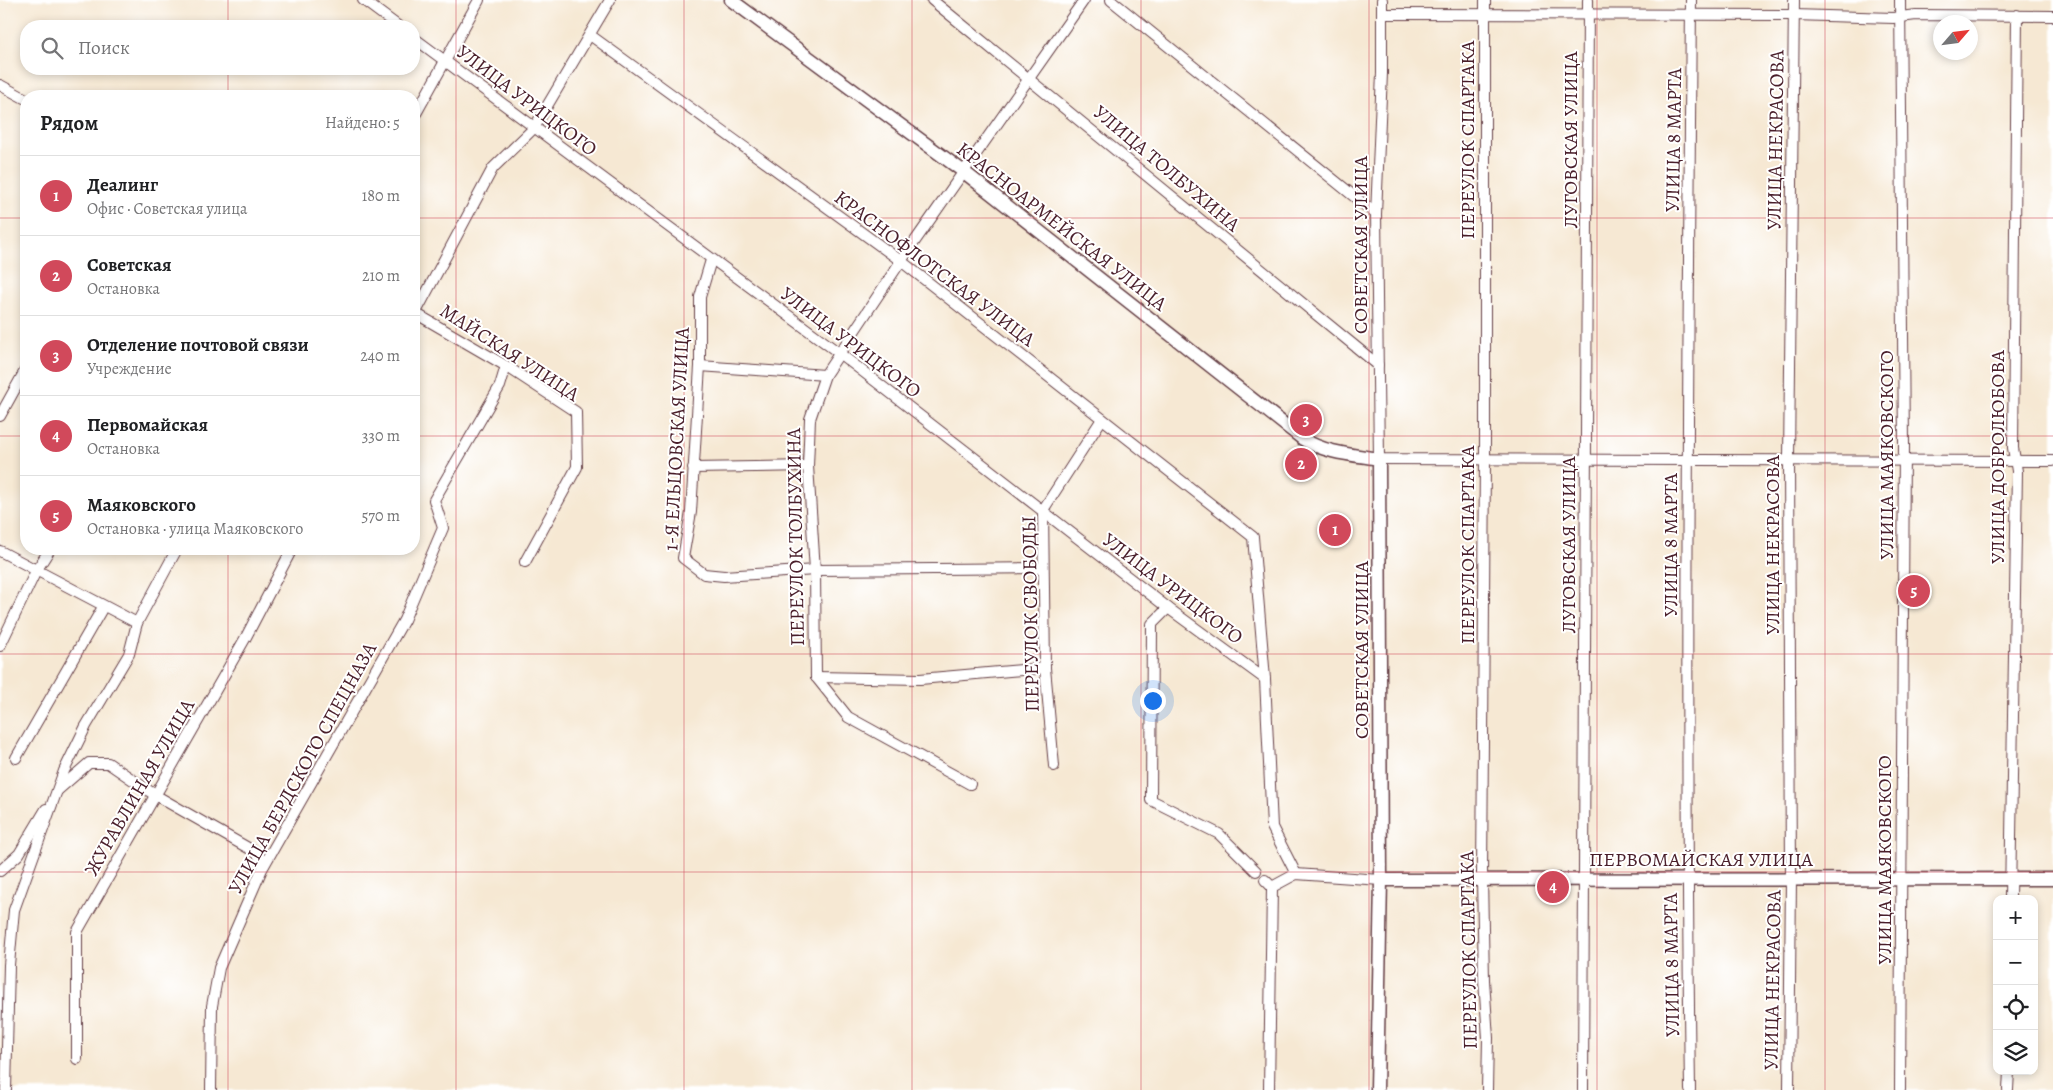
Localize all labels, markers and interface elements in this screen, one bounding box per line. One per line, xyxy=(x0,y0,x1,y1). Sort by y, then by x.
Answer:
north arrow xyxy=(1933,15,1978,60)
search box xyxy=(20,20,420,75)
icon: search xyxy=(38,34,66,62)
text: Поиск xyxy=(78,35,130,61)
street label: УЛИЦА УРИЦКОГО xyxy=(451,38,603,162)
street label: ПЕРЕУЛОК СПАРТАКА xyxy=(1454,40,1481,239)
street label: УЛИЦА НЕКРАСОВА xyxy=(1760,49,1791,230)
street label: ЛУГОВСКАЯ УЛИЦА xyxy=(1557,51,1584,229)
street label: УЛИЦА 8 МАРТА xyxy=(1659,67,1688,212)
street label: УЛИЦА ТОЛБУХИНА xyxy=(1088,99,1246,238)
text: Рядом xyxy=(40,109,98,137)
text: Найдено: 5 xyxy=(325,112,400,134)
street label: КРАСНОАРМЕЙСКАЯ УЛИЦА xyxy=(951,136,1173,317)
street label: СОВЕТСКАЯ УЛИЦА xyxy=(1347,156,1374,334)
text: Деалинг xyxy=(87,172,158,198)
street label: КРАСНОФЛОТСКАЯ УЛИЦА xyxy=(829,184,1041,353)
text: 1 xyxy=(53,185,59,207)
text: 180 m xyxy=(362,185,400,207)
text: Офис · Советская улица xyxy=(87,198,247,220)
text: Советская xyxy=(87,252,172,278)
text: 2 xyxy=(52,265,60,287)
text: 210 m xyxy=(362,265,400,287)
text: Остановка xyxy=(87,278,160,300)
street label: УЛИЦА УРИЦКОГО xyxy=(775,280,927,404)
street label: МАЙСКАЯ УЛИЦА xyxy=(435,297,585,408)
street label: 1-Я ЕЛЬЦОВСКАЯ УЛИЦА xyxy=(657,326,696,552)
text: Отделение почтовой связи xyxy=(87,332,309,358)
text: 3 xyxy=(53,345,59,367)
text: 240 m xyxy=(360,345,400,367)
street label: УЛИЦА МАЯКОВСКОГО xyxy=(1873,350,1900,560)
street label: УЛИЦА ДОБРОЛЮБОВА xyxy=(1984,350,2011,564)
text: Учреждение xyxy=(87,358,172,380)
pin: 3 xyxy=(1290,401,1322,439)
text: Первомайская xyxy=(87,412,208,438)
text: 4 xyxy=(52,425,60,447)
text: 330 m xyxy=(362,425,400,447)
street label: ПЕРЕУЛОК ТОЛБУХИНА xyxy=(780,427,811,646)
text: Остановка xyxy=(87,438,160,460)
pin: 2 xyxy=(1285,445,1317,483)
street label: ПЕРЕУЛОК СПАРТАКА xyxy=(1454,445,1481,644)
street label: УЛИЦА НЕКРАСОВА xyxy=(1759,455,1786,635)
street label: ЛУГОВСКАЯ УЛИЦА xyxy=(1555,456,1582,634)
street label: УЛИЦА 8 МАРТА xyxy=(1657,473,1684,617)
text: Маяковского xyxy=(87,492,196,518)
text: 5 xyxy=(53,505,59,527)
text: 570 m xyxy=(361,505,400,527)
pin: 1 xyxy=(1319,511,1351,549)
street label: ПЕРЕУЛОК СВОБОДЫ xyxy=(1015,516,1046,712)
text: Остановка · улица Маяковского xyxy=(87,518,303,540)
street label: УЛИЦА УРИЦКОГО xyxy=(1097,526,1249,650)
street label: СОВЕТСКАЯ УЛИЦА xyxy=(1348,561,1375,739)
pin: 5 xyxy=(1898,572,1930,610)
street label: УЛИЦА БЕРДСКОГО СПЕЦНАЗА xyxy=(222,637,383,899)
your location xyxy=(1140,688,1166,714)
street label: ЖУРАВЛИНАЯ УЛИЦА xyxy=(78,694,201,880)
street label: УЛИЦА МАЯКОВСКОГО xyxy=(1871,755,1898,965)
street label: ПЕРВОМАЙСКАЯ УЛИЦА xyxy=(1589,846,1813,873)
street label: ПЕРЕУЛОК СПАРТАКА xyxy=(1453,850,1484,1050)
pin: 4 xyxy=(1537,868,1569,906)
street label: УЛИЦА НЕКРАСОВА xyxy=(1757,889,1788,1070)
street label: УЛИЦА 8 МАРТА xyxy=(1657,892,1686,1037)
map controls xyxy=(1993,895,2038,1075)
button: + xyxy=(1993,895,2038,940)
button: − xyxy=(1993,940,2038,985)
button: locate xyxy=(1993,985,2038,1030)
button: layers xyxy=(1993,1030,2038,1075)

